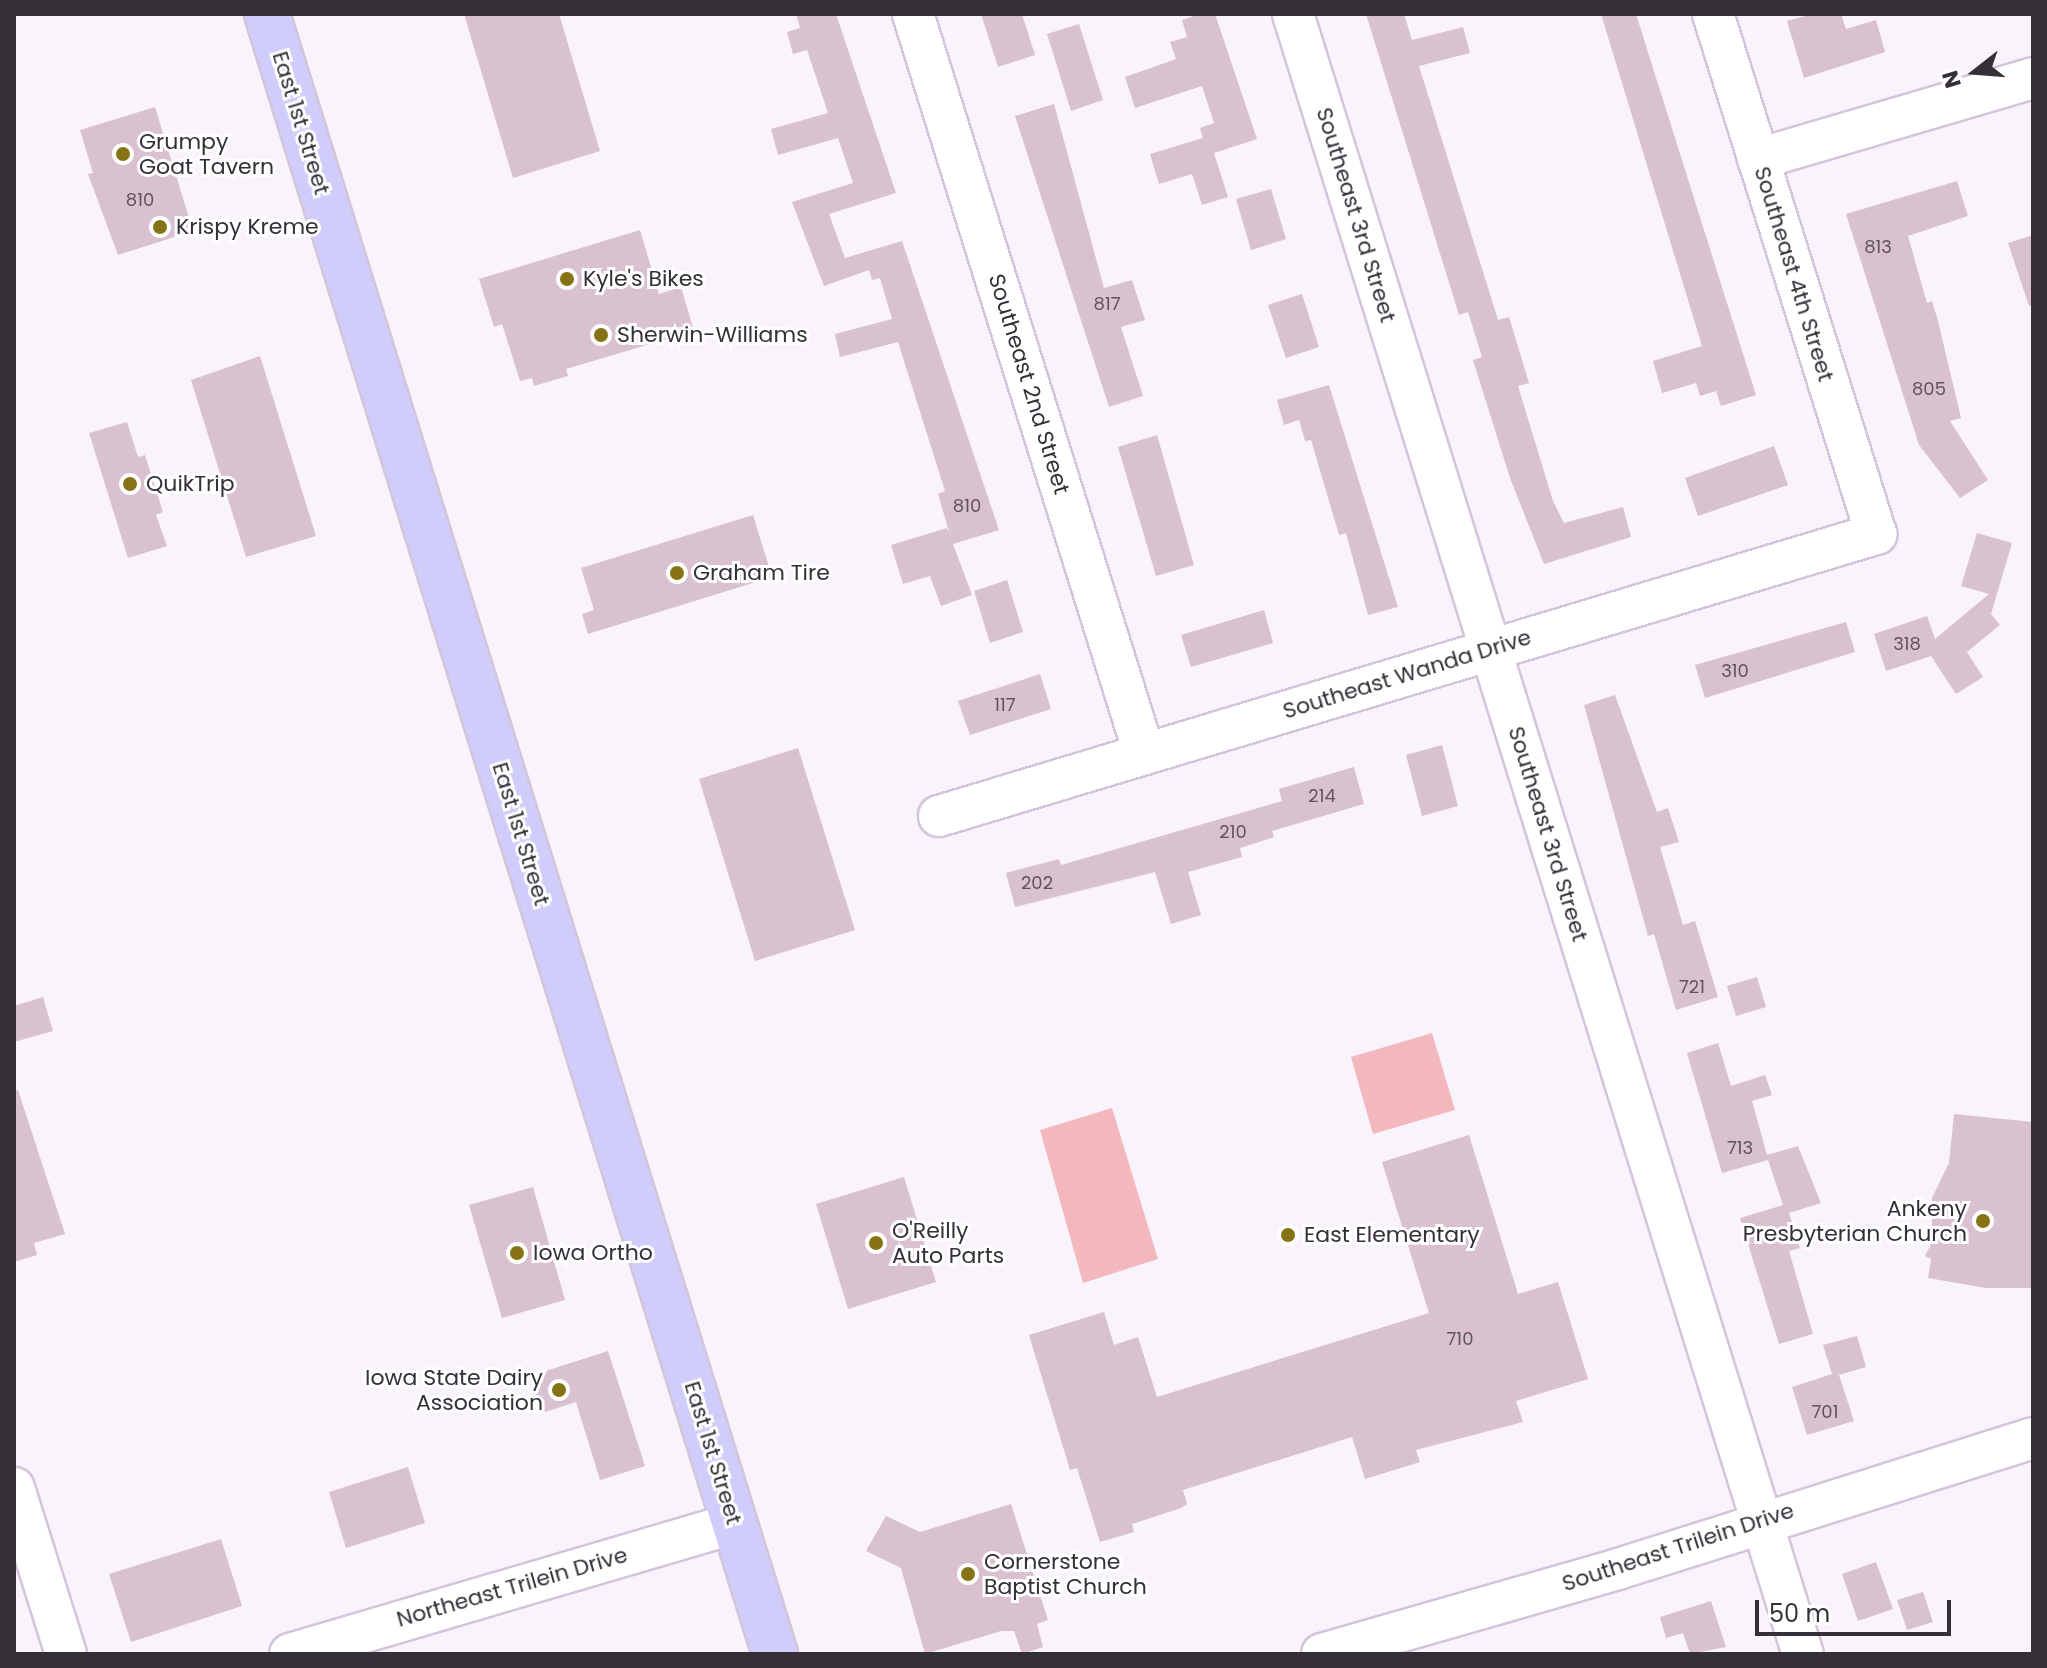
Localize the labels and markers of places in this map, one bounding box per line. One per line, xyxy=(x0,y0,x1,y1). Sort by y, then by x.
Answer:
place label: Grumpy Goat Tavern xyxy=(139,128,274,180)
marker: Grumpy Goat Tavern xyxy=(114,145,132,163)
place label: Krispy Kreme xyxy=(176,214,319,240)
marker: Krispy Kreme xyxy=(151,218,169,236)
place label: Kyle's Bikes xyxy=(583,266,704,292)
marker: Kyle's Bikes xyxy=(558,270,576,288)
place label: Sherwin-Williams xyxy=(617,322,808,348)
marker: Sherwin-Williams xyxy=(592,326,610,344)
place label: QuikTrip xyxy=(146,471,235,497)
marker: QuikTrip xyxy=(121,475,139,493)
place label: Graham Tire xyxy=(693,560,830,586)
marker: Graham Tire xyxy=(668,564,686,582)
place label: Ankeny Presbyterian Church xyxy=(1743,1195,1967,1246)
marker: Ankeny Presbyterian Church xyxy=(1974,1212,1992,1230)
place label: O'Reilly Auto Parts xyxy=(892,1217,1004,1268)
place label: East Elementary xyxy=(1304,1222,1480,1248)
marker: East Elementary xyxy=(1279,1226,1297,1244)
marker: O'Reilly Auto Parts xyxy=(867,1234,885,1252)
place label: Iowa Ortho xyxy=(533,1240,653,1266)
marker: Iowa Ortho xyxy=(508,1244,526,1262)
place label: Iowa State Dairy Association xyxy=(365,1364,543,1416)
marker: Iowa State Dairy Association xyxy=(550,1381,568,1399)
place label: Cornerstone Baptist Church xyxy=(984,1548,1147,1600)
marker: Cornerstone Baptist Church xyxy=(959,1565,977,1583)

